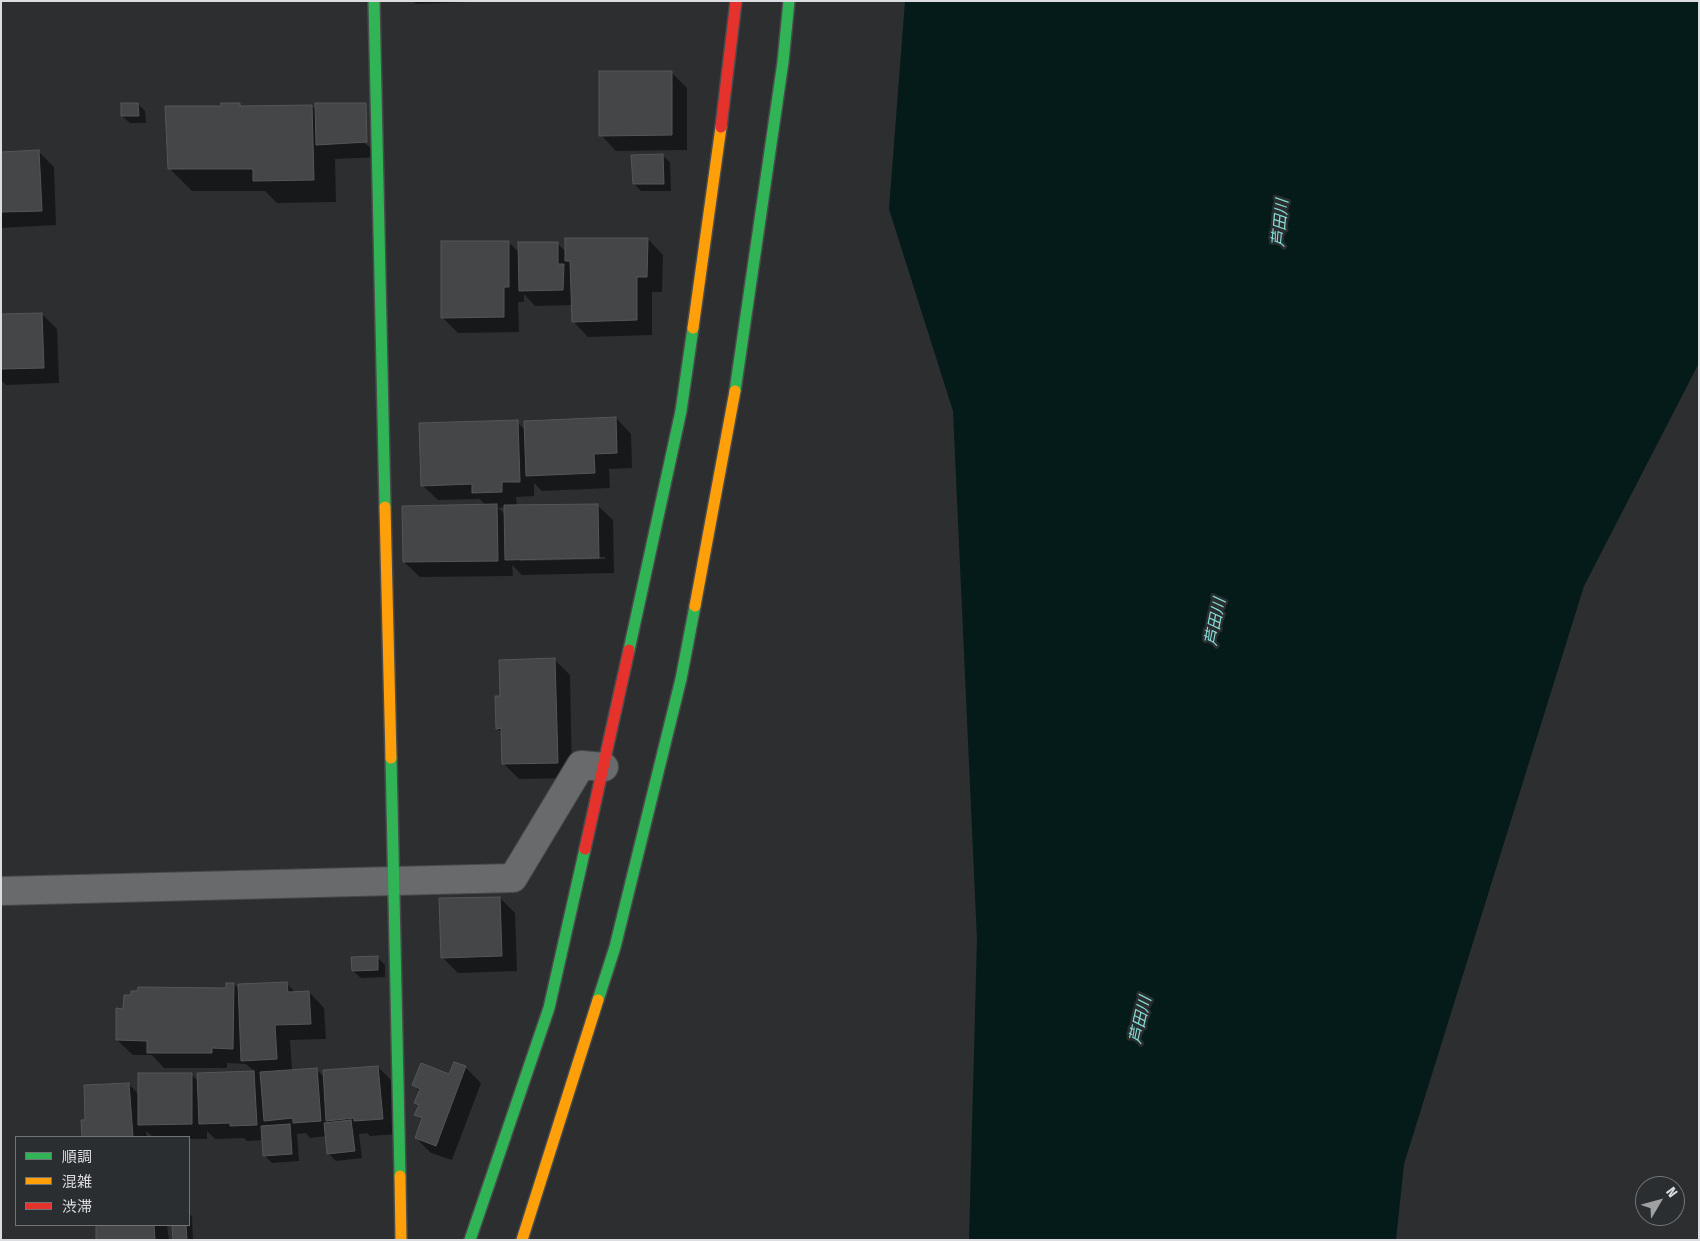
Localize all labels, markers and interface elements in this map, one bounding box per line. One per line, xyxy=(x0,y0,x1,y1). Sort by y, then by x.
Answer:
water label: 芦田川 xyxy=(1269,198,1293,248)
water label: 芦田川 xyxy=(1202,597,1230,647)
water label: 芦田川 xyxy=(1126,994,1156,1046)
legend xyxy=(15,1136,190,1226)
text: 順調 xyxy=(62,1148,92,1166)
text: 混雑 xyxy=(62,1173,92,1191)
north arrow xyxy=(1635,1176,1685,1226)
text: N xyxy=(1662,1184,1681,1201)
text: 渋滞 xyxy=(62,1198,92,1216)

